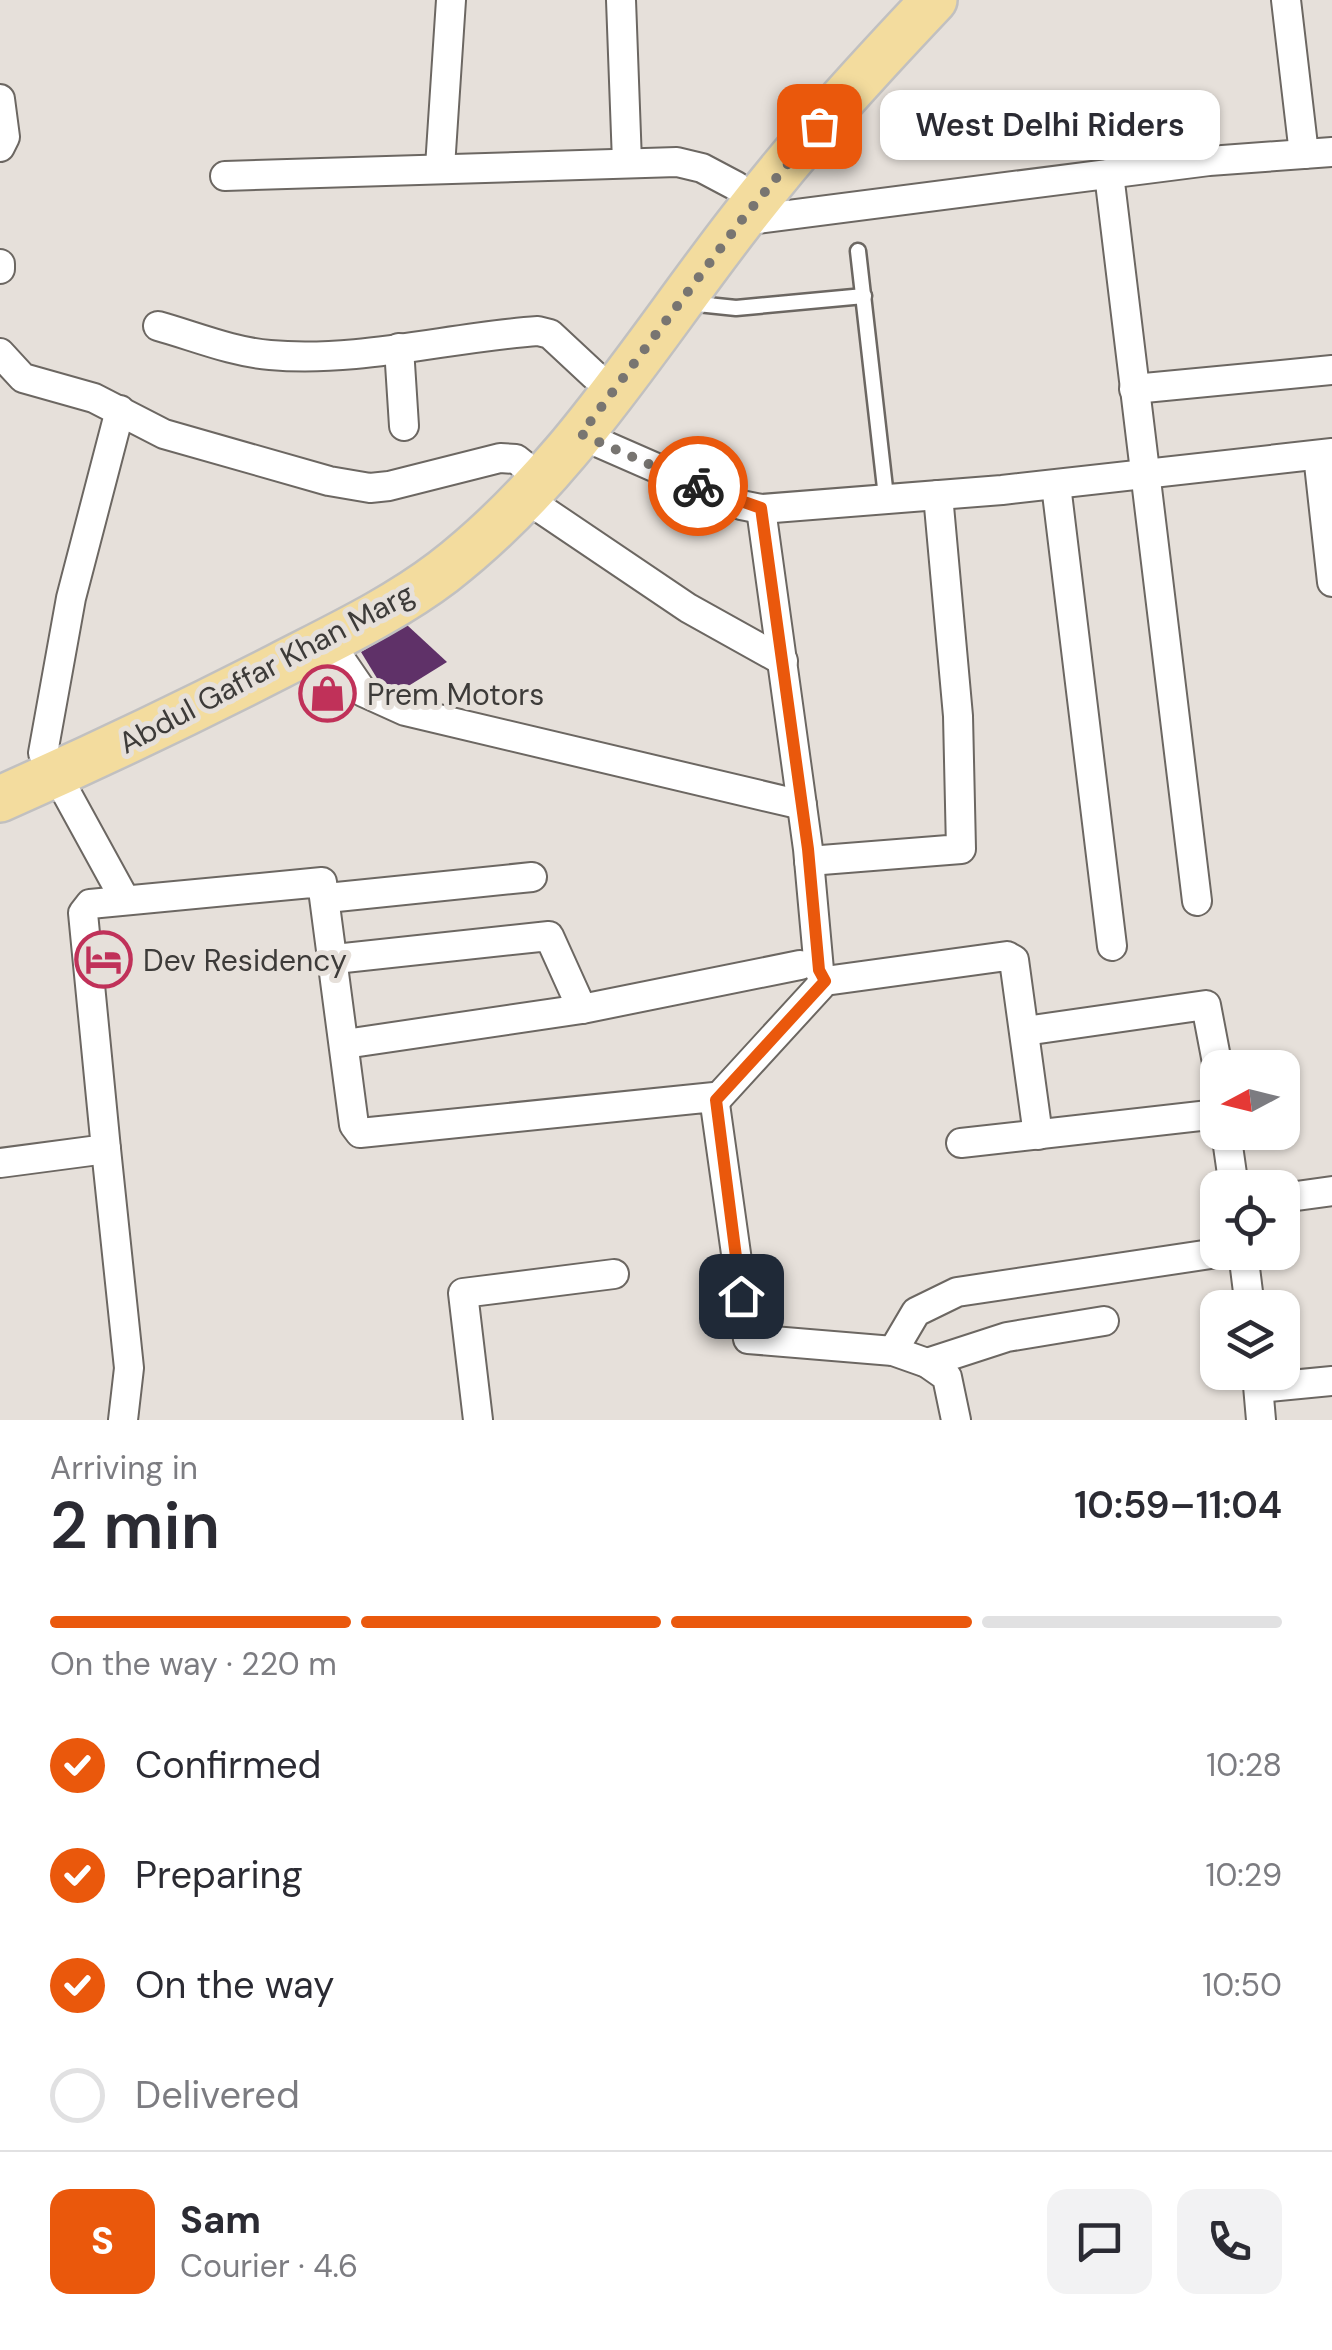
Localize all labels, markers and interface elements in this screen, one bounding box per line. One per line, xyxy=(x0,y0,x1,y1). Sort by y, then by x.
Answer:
pin xyxy=(777,84,862,169)
callout: West Delhi Riders xyxy=(879,91,1219,161)
icon: bag xyxy=(792,99,847,154)
text: West Delhi Riders xyxy=(915,104,1185,146)
courier xyxy=(648,436,748,536)
icon: bike xyxy=(671,459,726,514)
street label: Abdul Gaffar Khan Marg xyxy=(112,574,420,762)
shop icon: Prem Motors xyxy=(298,664,358,724)
place label: Prem Motors xyxy=(367,675,544,714)
hotel icon: Dev Residency xyxy=(74,930,134,990)
place label: Dev Residency xyxy=(143,941,347,980)
north arrow xyxy=(1200,1050,1300,1150)
map controls xyxy=(1200,1050,1300,1390)
button: locate xyxy=(1200,1170,1300,1270)
pin xyxy=(699,1254,784,1339)
icon: home xyxy=(714,1269,769,1324)
button: layers xyxy=(1200,1290,1300,1390)
text: Arriving in xyxy=(50,1447,198,1489)
text: 10:59–11:04 xyxy=(1074,1480,1282,1530)
text: 2 min xyxy=(50,1484,220,1568)
text: On the way · 220 m xyxy=(50,1643,337,1685)
icon: check xyxy=(50,1738,105,1793)
text: Confirmed xyxy=(135,1740,321,1790)
text: 10:28 xyxy=(1206,1744,1282,1786)
icon: check xyxy=(50,1848,105,1903)
text: Preparing xyxy=(135,1850,303,1900)
text: 10:29 xyxy=(1205,1854,1282,1896)
icon: check xyxy=(50,1958,105,2013)
text: On the way xyxy=(135,1960,334,2010)
text: 10:50 xyxy=(1202,1964,1282,2006)
text: Delivered xyxy=(135,2070,300,2120)
button: chat xyxy=(1047,2189,1152,2294)
button: phone xyxy=(1177,2189,1282,2294)
text: Sam xyxy=(180,2195,261,2245)
text: S xyxy=(91,2216,114,2266)
text: Courier · 4.6 xyxy=(180,2245,358,2287)

